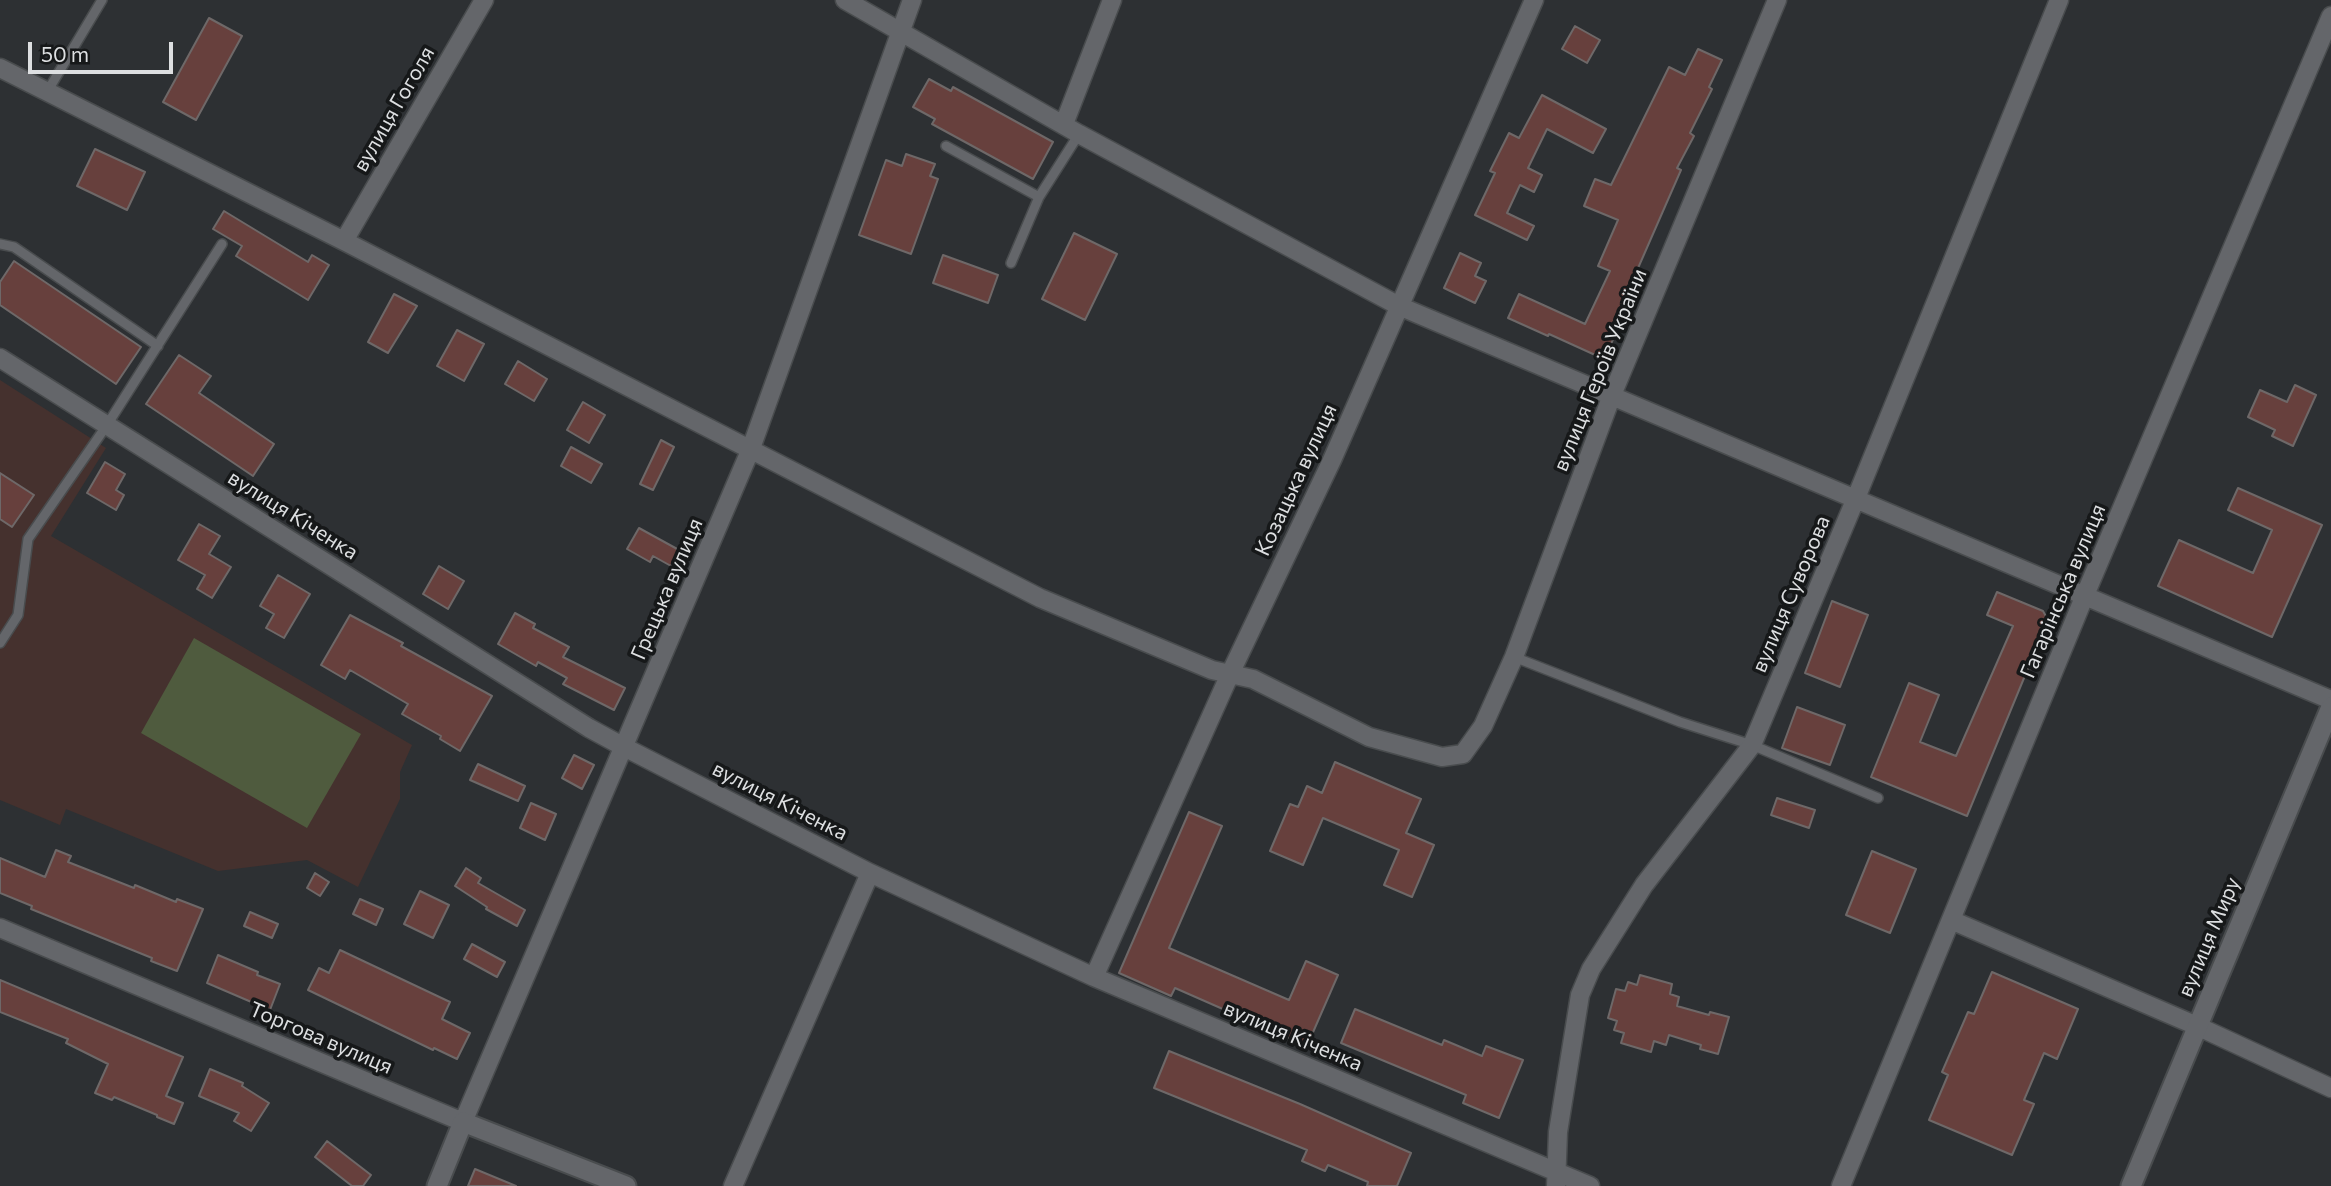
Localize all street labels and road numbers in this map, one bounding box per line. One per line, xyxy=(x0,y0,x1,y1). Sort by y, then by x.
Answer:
street label: вулиця Гоголя xyxy=(348,42,440,176)
street label: вулиця Героїв України xyxy=(1548,265,1652,475)
street label: Козацька вулиця xyxy=(1250,400,1342,560)
street label: вулиця Кіченка xyxy=(223,465,363,565)
street label: Гагарінська вулиця xyxy=(2015,500,2111,682)
street label: вулиця Суворова xyxy=(1747,512,1835,676)
street label: Грецька вулиця xyxy=(626,514,708,664)
street label: вулиця Кіченка xyxy=(708,756,852,846)
street label: вулиця Миру xyxy=(2172,873,2246,1001)
street label: вулиця Кіченка xyxy=(1220,995,1366,1077)
street label: Торгова вулиця xyxy=(246,997,396,1079)

